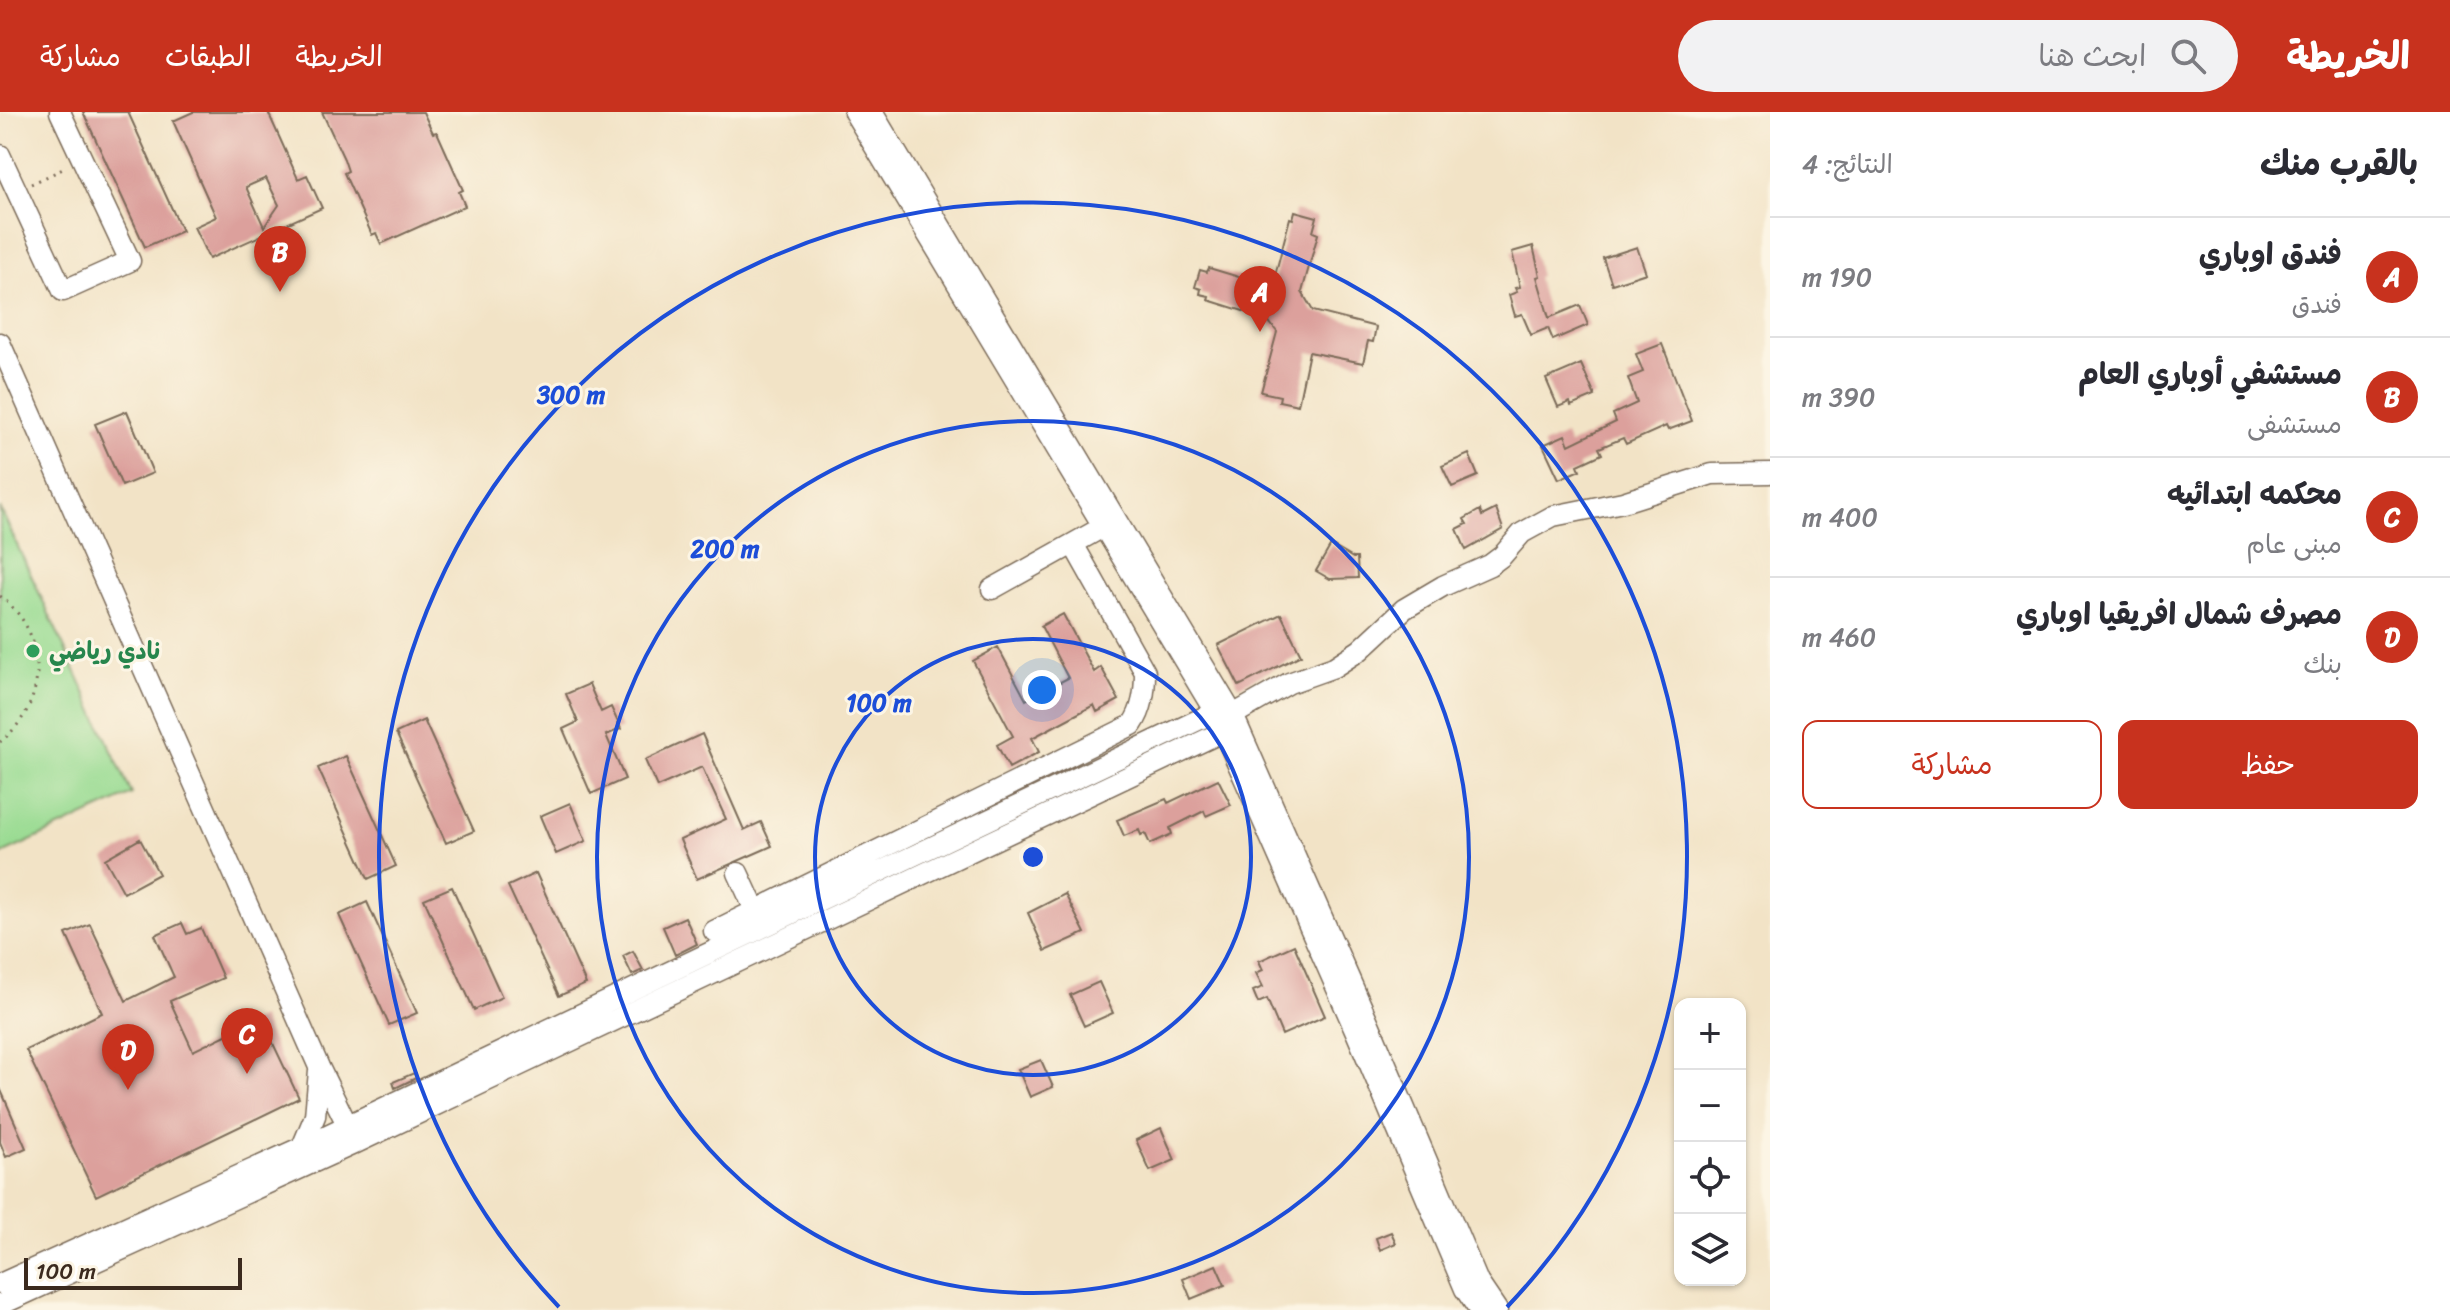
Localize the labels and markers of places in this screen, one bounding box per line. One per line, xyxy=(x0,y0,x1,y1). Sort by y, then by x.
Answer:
pin: B xyxy=(254,226,306,292)
pin: A xyxy=(1234,266,1286,332)
place label: نادي رياضي xyxy=(49,630,160,672)
marker: نادي رياضي xyxy=(24,642,42,660)
centre of rings xyxy=(1019,843,1047,871)
pin: C xyxy=(221,1008,273,1074)
pin: D xyxy=(102,1024,154,1090)

